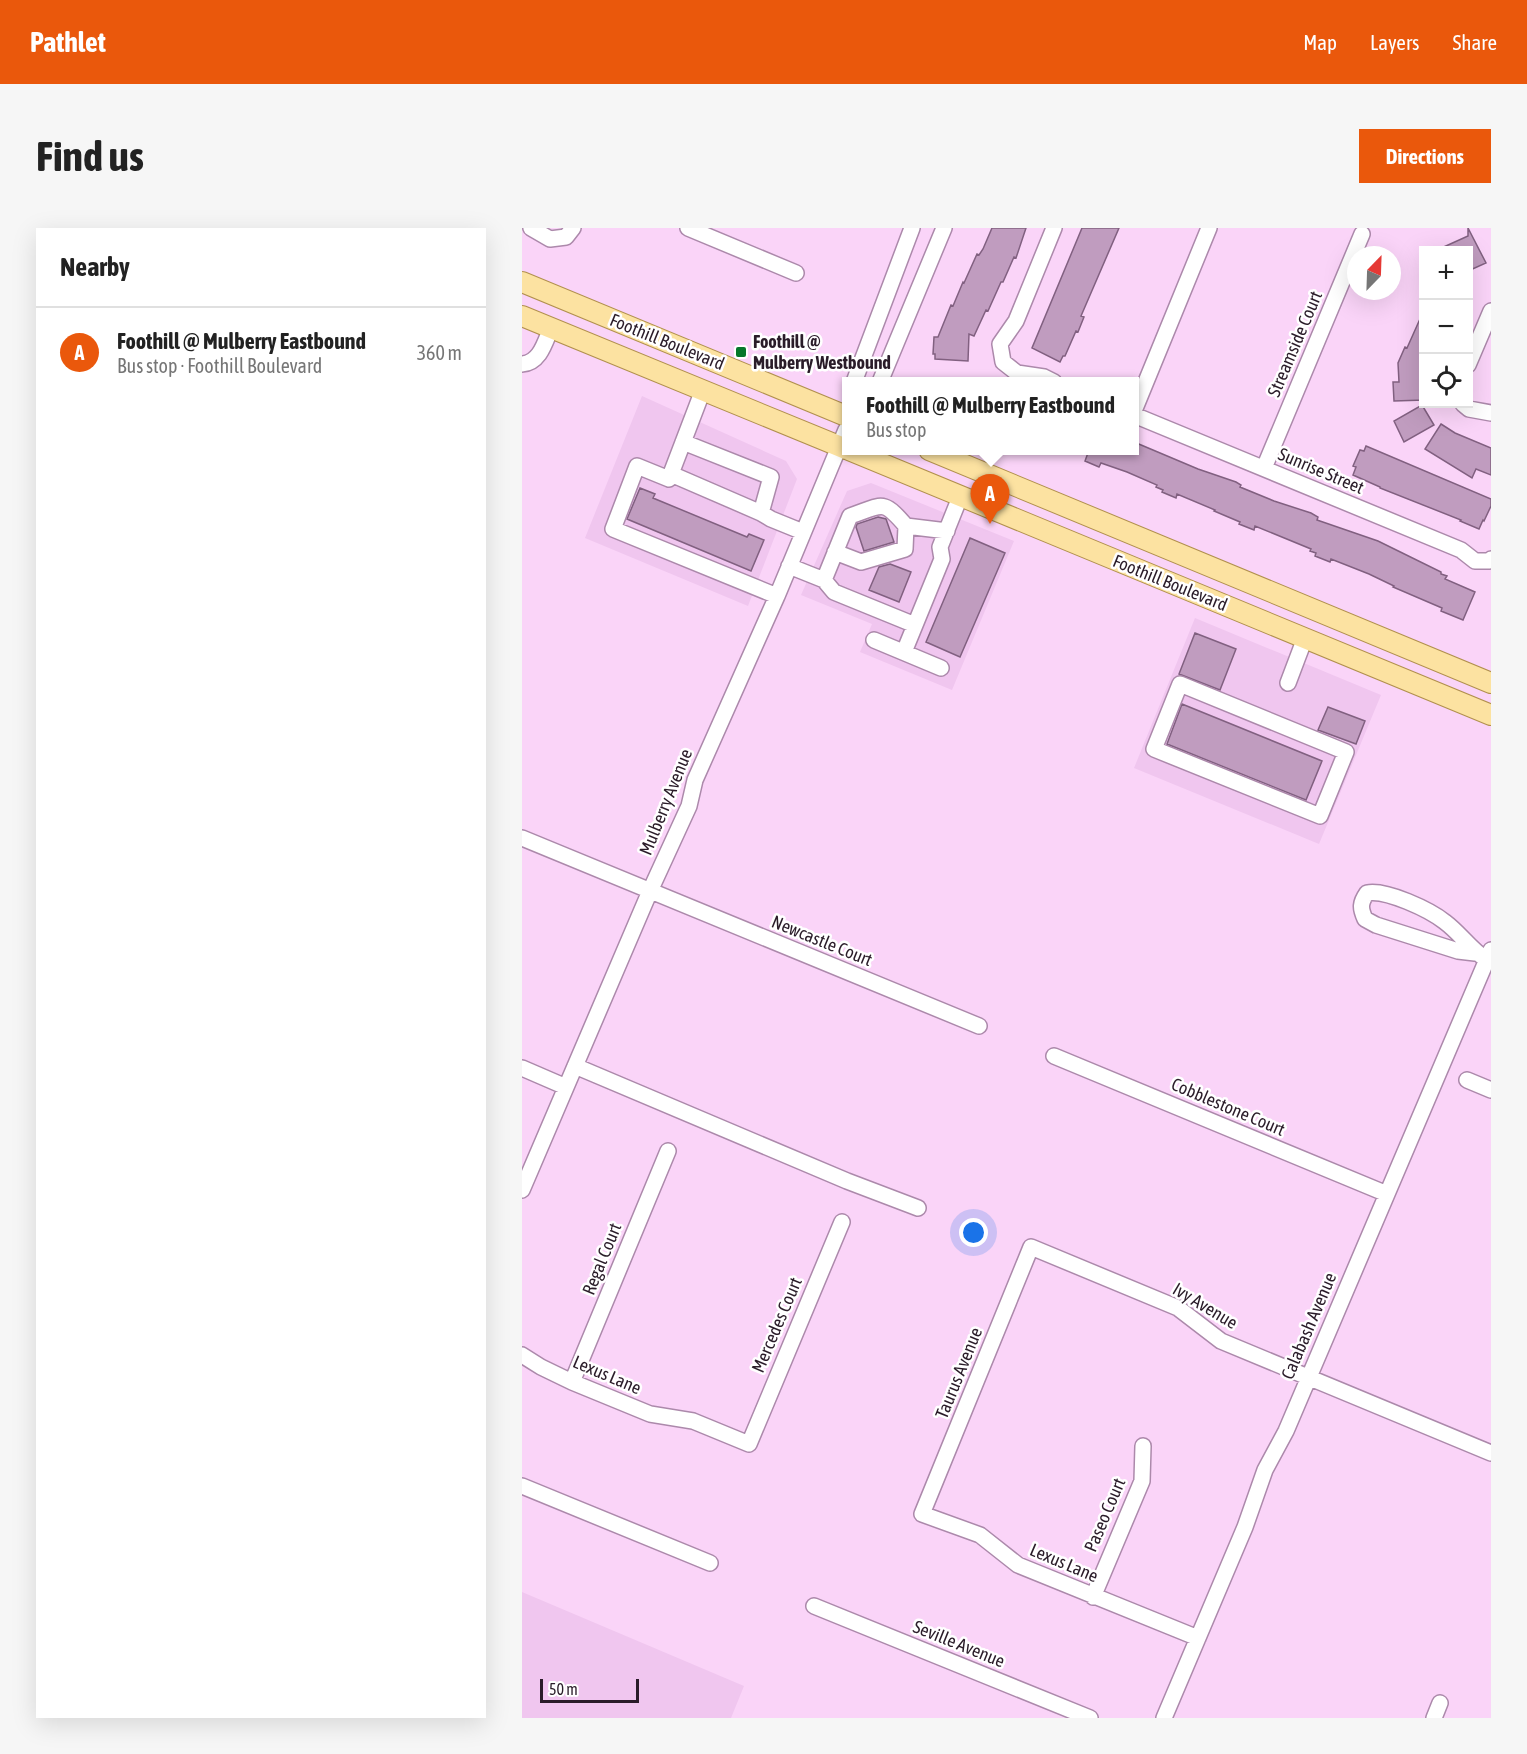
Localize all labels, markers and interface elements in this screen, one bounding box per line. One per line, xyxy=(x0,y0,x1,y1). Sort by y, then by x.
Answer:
text: Pathlet xyxy=(30,26,106,58)
text: Map xyxy=(1303,30,1337,54)
text: Layers xyxy=(1370,30,1420,54)
text: Share xyxy=(1453,30,1497,54)
button: Directions xyxy=(1359,129,1491,183)
text: Find us xyxy=(36,132,144,180)
north arrow xyxy=(1347,246,1401,300)
map controls xyxy=(1419,246,1473,408)
button: + xyxy=(1419,246,1473,300)
text: Nearby xyxy=(60,252,130,282)
street label: Streamside Court xyxy=(1263,288,1326,400)
button: − xyxy=(1419,300,1473,354)
street label: Foothill Boulevard xyxy=(607,309,727,374)
text: Foothill @ Mulberry Eastbound xyxy=(117,328,366,354)
place label: Foothill @ Mulberry Westbound xyxy=(753,331,891,373)
text: A xyxy=(75,341,84,364)
text: 360 m xyxy=(417,341,462,364)
marker: Foothill @ Mulberry Westbound xyxy=(734,345,748,359)
text: Bus stop · Foothill Boulevard xyxy=(117,354,322,377)
button: locate xyxy=(1419,354,1473,408)
popup xyxy=(842,377,1139,455)
text: Foothill @ Mulberry Eastbound xyxy=(866,392,1115,418)
text: Bus stop xyxy=(866,418,927,441)
street label: Sunrise Street xyxy=(1275,443,1367,498)
pin: A xyxy=(970,474,1010,524)
street label: Foothill Boulevard xyxy=(1110,550,1230,615)
street label: Mulberry Avenue xyxy=(635,746,696,858)
street label: Newcastle Court xyxy=(769,911,876,970)
street label: Cobblestone Court xyxy=(1168,1073,1288,1140)
your location xyxy=(959,1218,988,1247)
street label: Regal Court xyxy=(578,1220,625,1298)
street label: Calabash Avenue xyxy=(1277,1269,1340,1382)
street label: Mercedes Court xyxy=(747,1274,806,1376)
street label: Ivy Avenue xyxy=(1169,1278,1241,1333)
street label: Taurus Avenue xyxy=(931,1324,986,1421)
street label: Lexus Lane xyxy=(570,1351,644,1398)
street label: Paseo Court xyxy=(1080,1475,1129,1555)
street label: Lexus Lane xyxy=(1027,1539,1101,1586)
street label: Seville Avenue xyxy=(910,1616,1008,1671)
scale bar xyxy=(540,1676,639,1704)
text: 50 m xyxy=(549,1680,578,1698)

